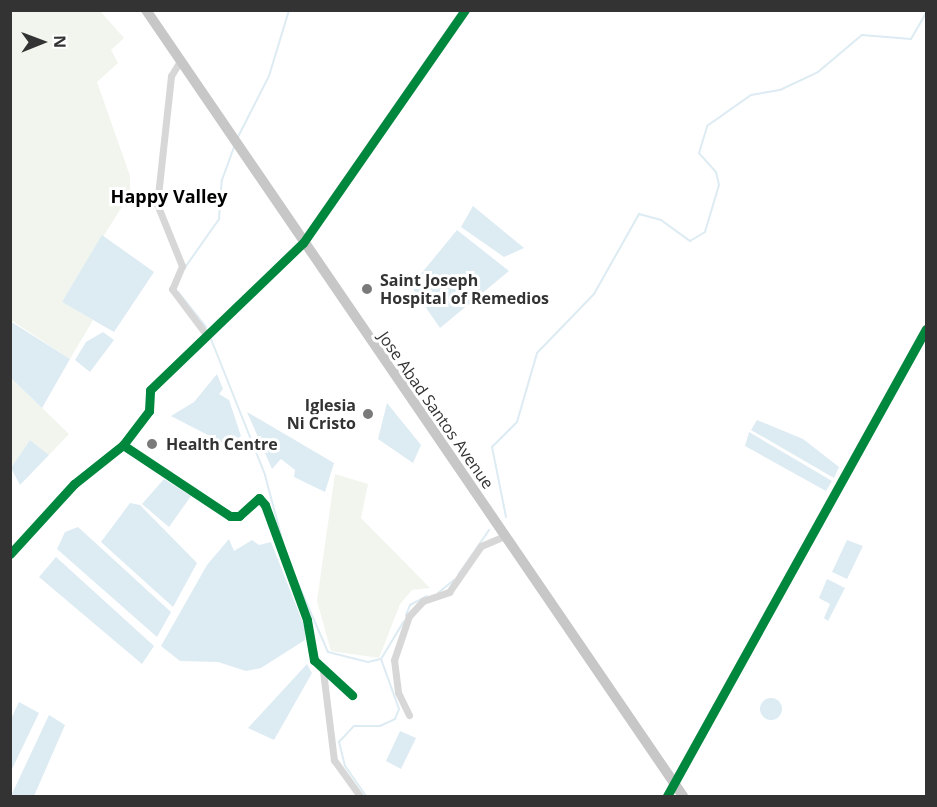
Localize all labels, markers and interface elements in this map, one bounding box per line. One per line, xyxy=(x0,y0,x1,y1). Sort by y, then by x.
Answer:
north arrow xyxy=(12,12,72,72)
text: N xyxy=(49,35,71,48)
district label: Happy Valley xyxy=(111,185,227,207)
place label: Saint Joseph Hospital of Remedios xyxy=(380,270,549,308)
marker: Saint Joseph Hospital of Remedios xyxy=(358,280,376,298)
street label: Jose Abad Santos Avenue xyxy=(374,328,498,492)
place label: Iglesia Ni Cristo xyxy=(287,395,356,433)
marker: Iglesia Ni Cristo xyxy=(361,407,375,421)
place label: Health Centre xyxy=(166,434,278,454)
marker: Health Centre xyxy=(143,435,161,453)

